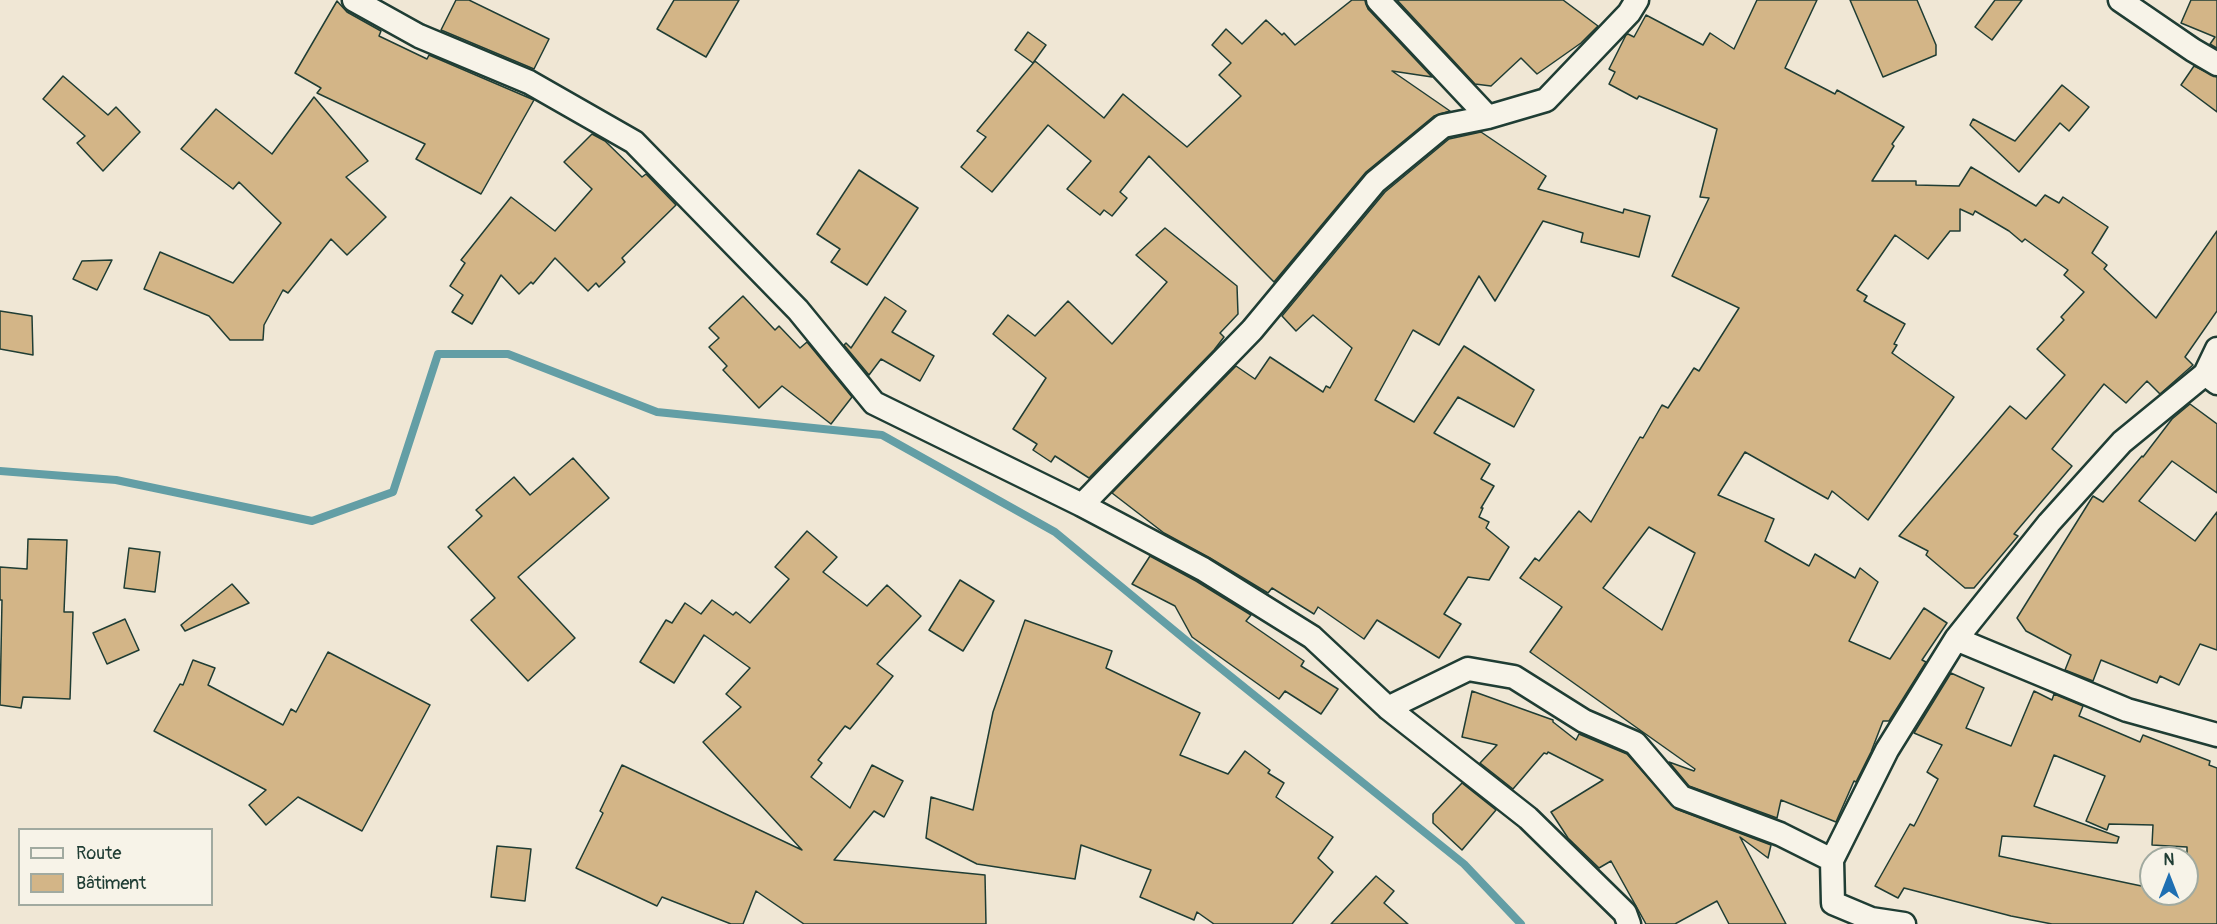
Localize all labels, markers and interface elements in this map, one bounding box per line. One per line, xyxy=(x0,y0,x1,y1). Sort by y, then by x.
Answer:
legend xyxy=(18,828,213,906)
text: Route xyxy=(76,842,121,865)
north arrow xyxy=(2139,846,2199,906)
text: N xyxy=(2164,850,2174,870)
text: Bâtiment xyxy=(76,872,146,895)

